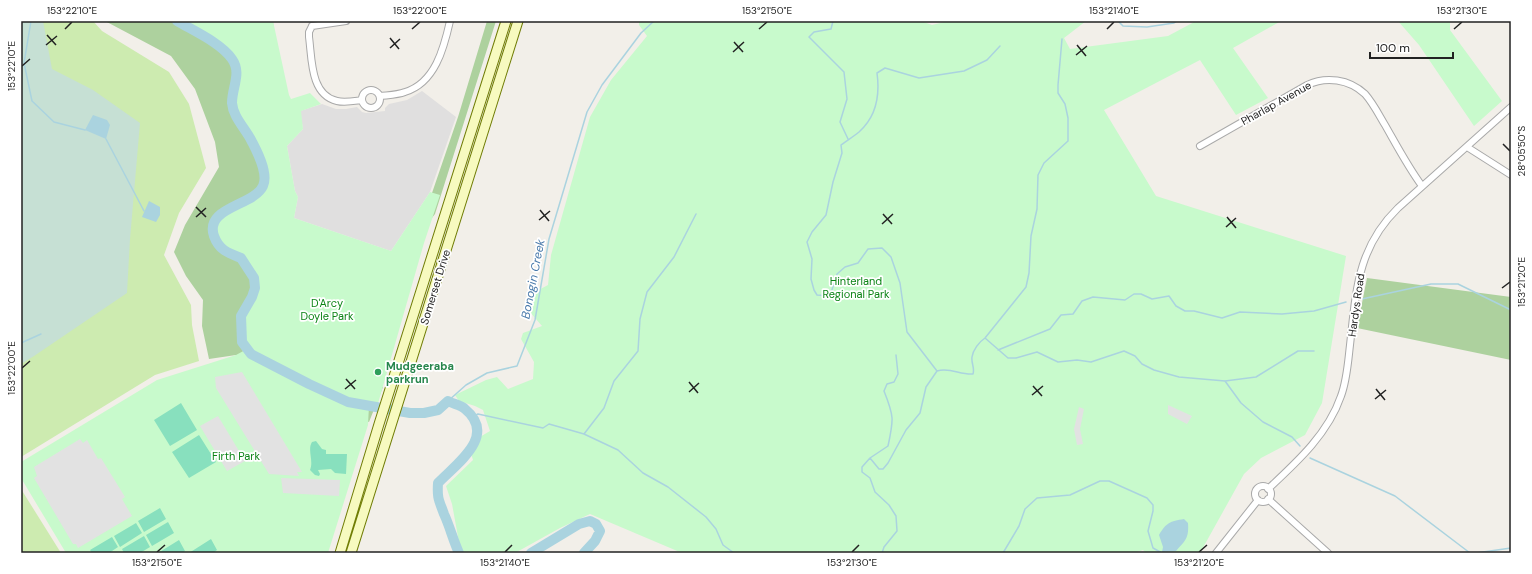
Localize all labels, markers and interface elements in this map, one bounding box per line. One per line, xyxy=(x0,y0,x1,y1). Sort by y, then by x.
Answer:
text: 153°22'10"E xyxy=(47,4,97,17)
text: 153°22'00"E xyxy=(393,4,447,17)
text: 153°21'50"E xyxy=(742,4,792,17)
text: 153°21'40"E xyxy=(1089,4,1139,17)
text: 153°21'30"E xyxy=(1437,4,1488,17)
scale bar xyxy=(1370,34,1453,60)
text: 100 m xyxy=(1376,40,1410,56)
text: 153°22'10"E xyxy=(5,41,18,91)
street label: Pharlap Avenue xyxy=(1238,78,1314,128)
text: 28°05'50"S xyxy=(1515,125,1528,176)
water label: Bonogin Creek xyxy=(517,237,549,320)
street label: Somerset Drive xyxy=(417,248,453,326)
text: 153°21'20"E xyxy=(1515,257,1528,307)
street label: Hardys Road xyxy=(1345,272,1367,338)
park label: Hinterland Regional Park xyxy=(822,274,890,301)
park label: D'Arcy Doyle Park xyxy=(300,296,354,323)
text: 153°22'00"E xyxy=(5,341,18,395)
place label: Mudgeeraba parkrun xyxy=(386,359,454,386)
marker: Mudgeeraba parkrun xyxy=(373,367,383,377)
park label: Firth Park xyxy=(212,449,260,463)
text: 153°21'50"E xyxy=(132,556,182,569)
text: 153°21'40"E xyxy=(480,556,530,569)
text: 153°21'30"E xyxy=(827,556,878,569)
text: 153°21'20"E xyxy=(1174,556,1224,569)

